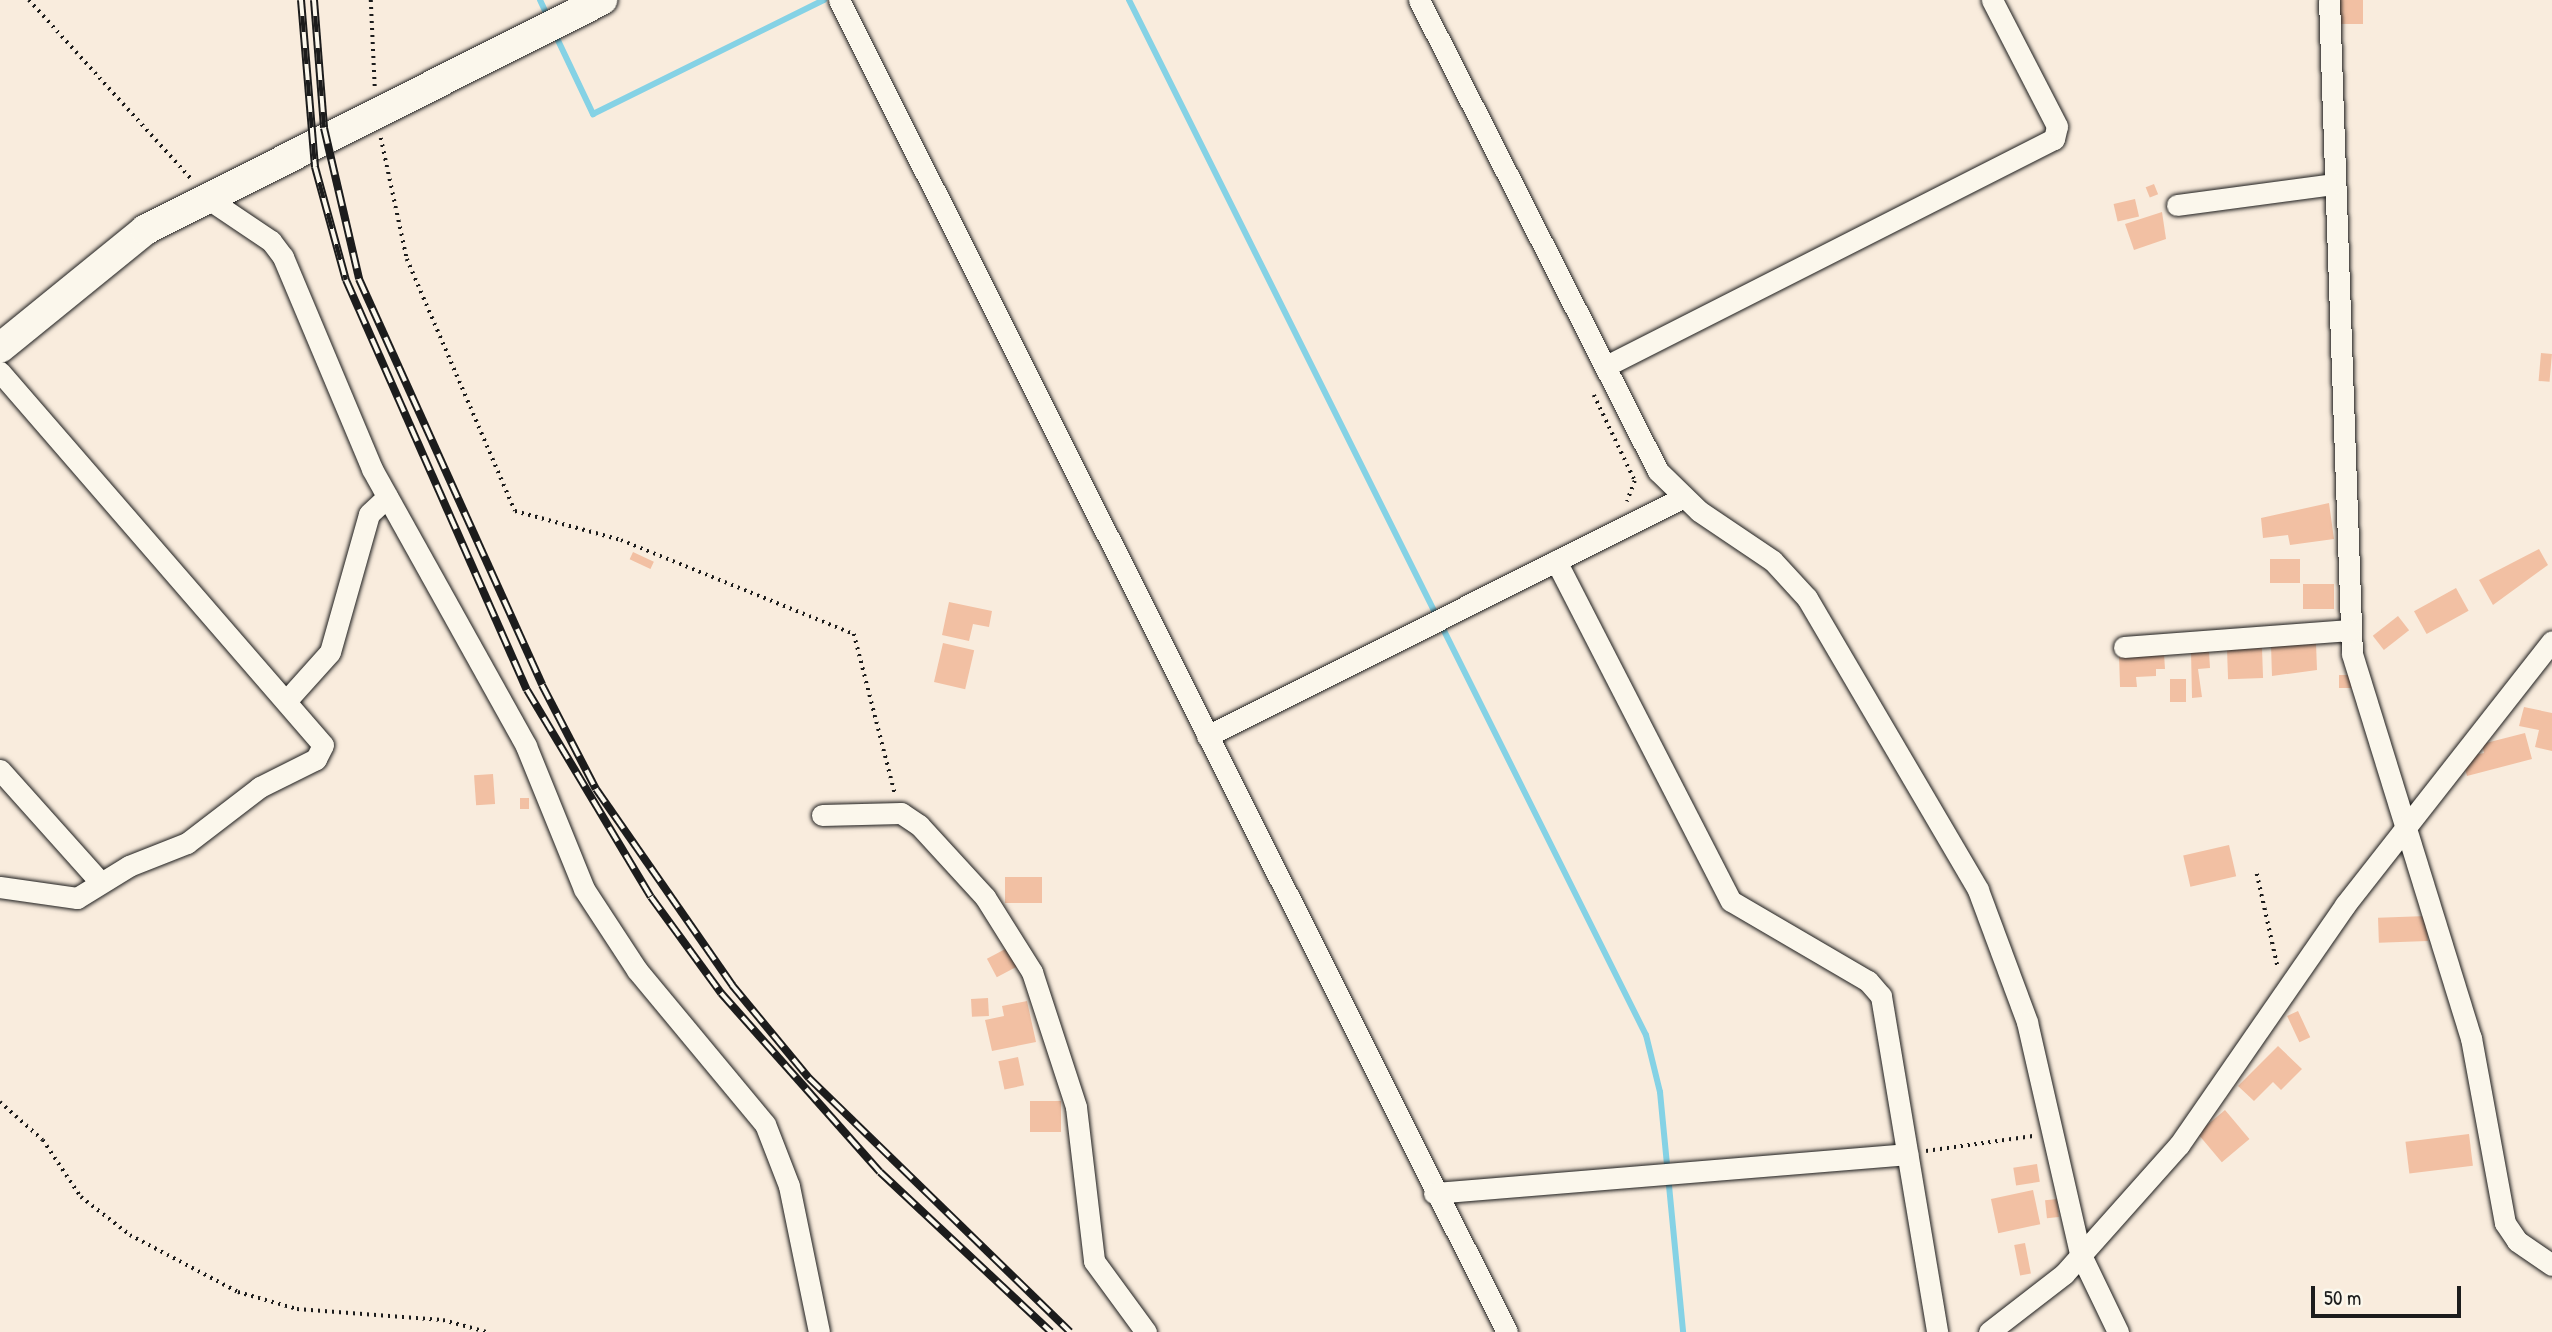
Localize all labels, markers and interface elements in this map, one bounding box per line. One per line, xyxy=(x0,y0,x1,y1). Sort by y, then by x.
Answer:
scale bar xyxy=(2314,1272,2464,1316)
text: 50 m xyxy=(2324,1283,2361,1312)

